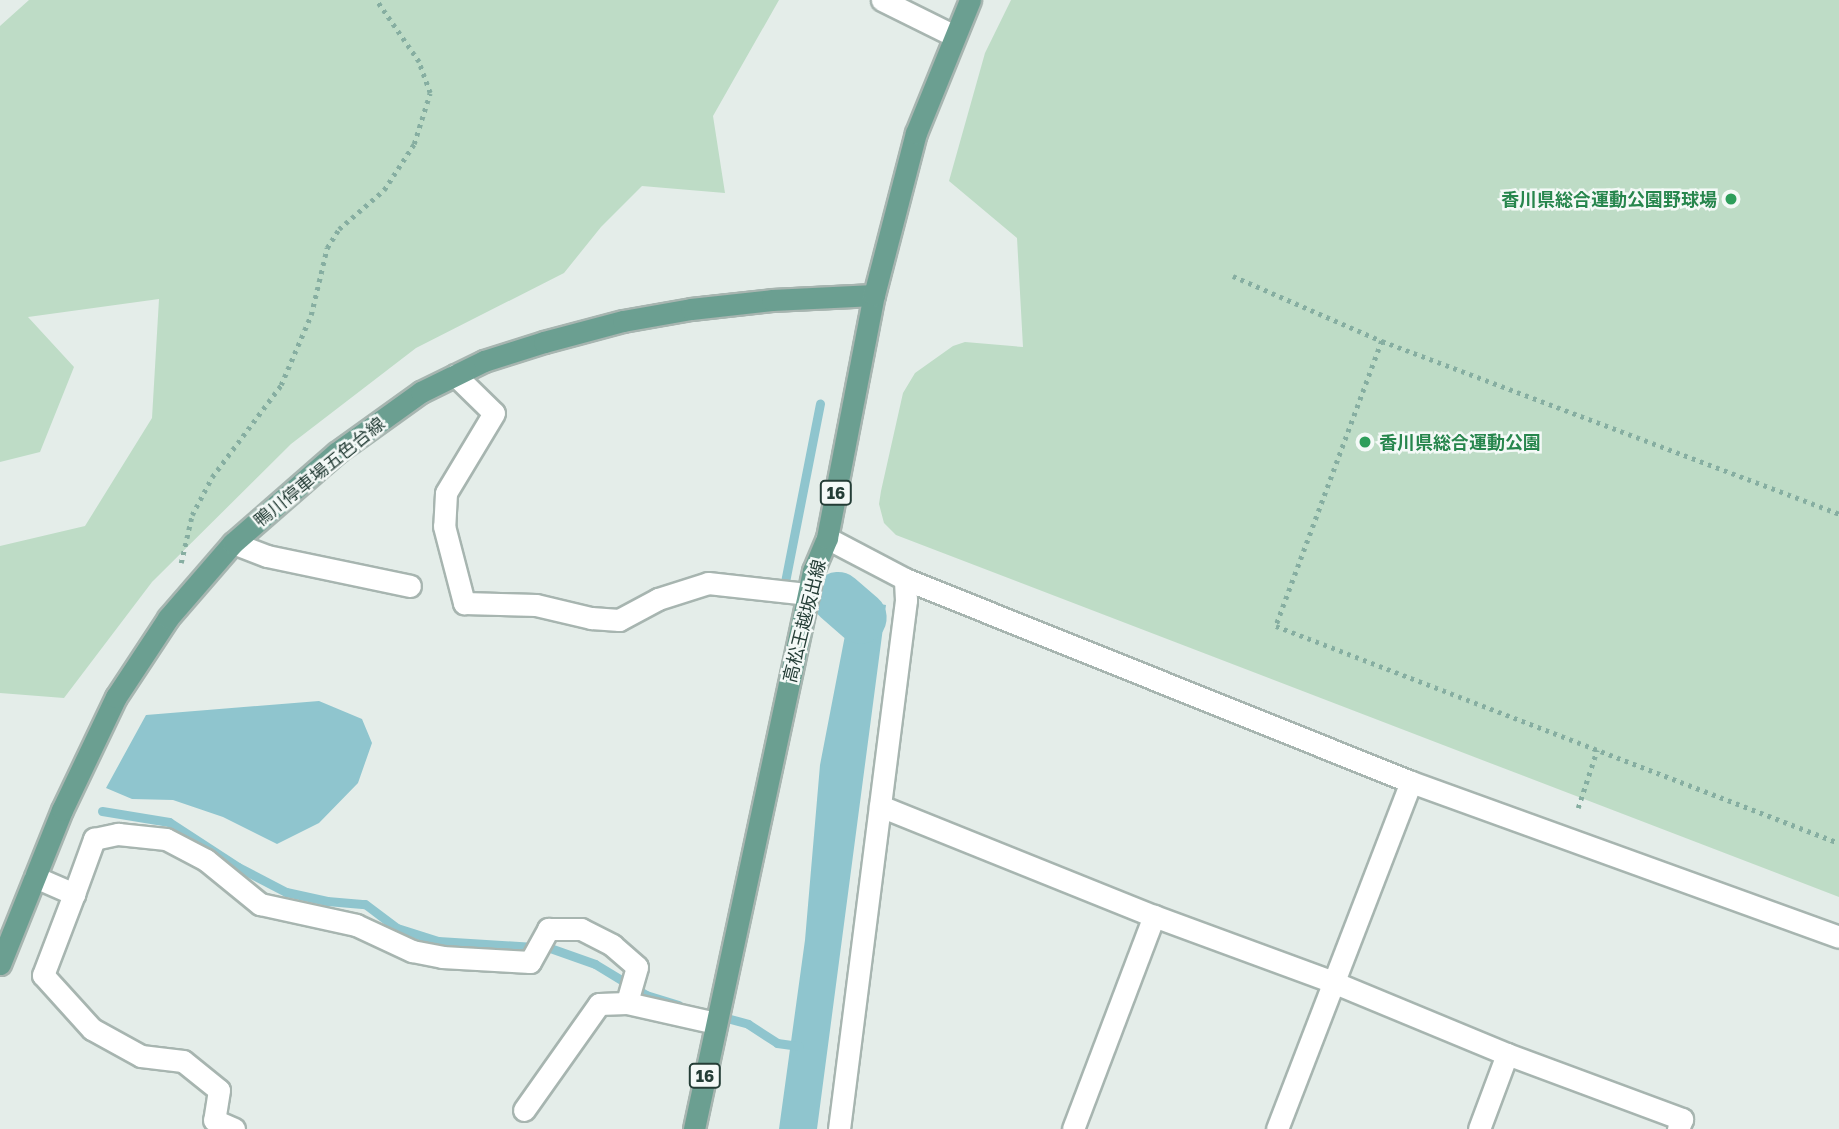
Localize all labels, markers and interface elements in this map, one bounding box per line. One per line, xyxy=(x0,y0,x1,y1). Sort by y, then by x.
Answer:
place label: 香川県総合運動公園野球場 xyxy=(1501,188,1717,210)
marker: 香川県総合運動公園野球場 xyxy=(1723,191,1739,207)
street label: 鴨川停車場五色台線 xyxy=(249,413,389,531)
place label: 香川県総合運動公園 xyxy=(1379,431,1541,453)
marker: 香川県総合運動公園 xyxy=(1357,434,1373,450)
road number: 16 xyxy=(818,480,854,506)
street label: 高松王越坂出線 xyxy=(778,557,830,685)
road number: 16 xyxy=(688,1064,722,1088)

